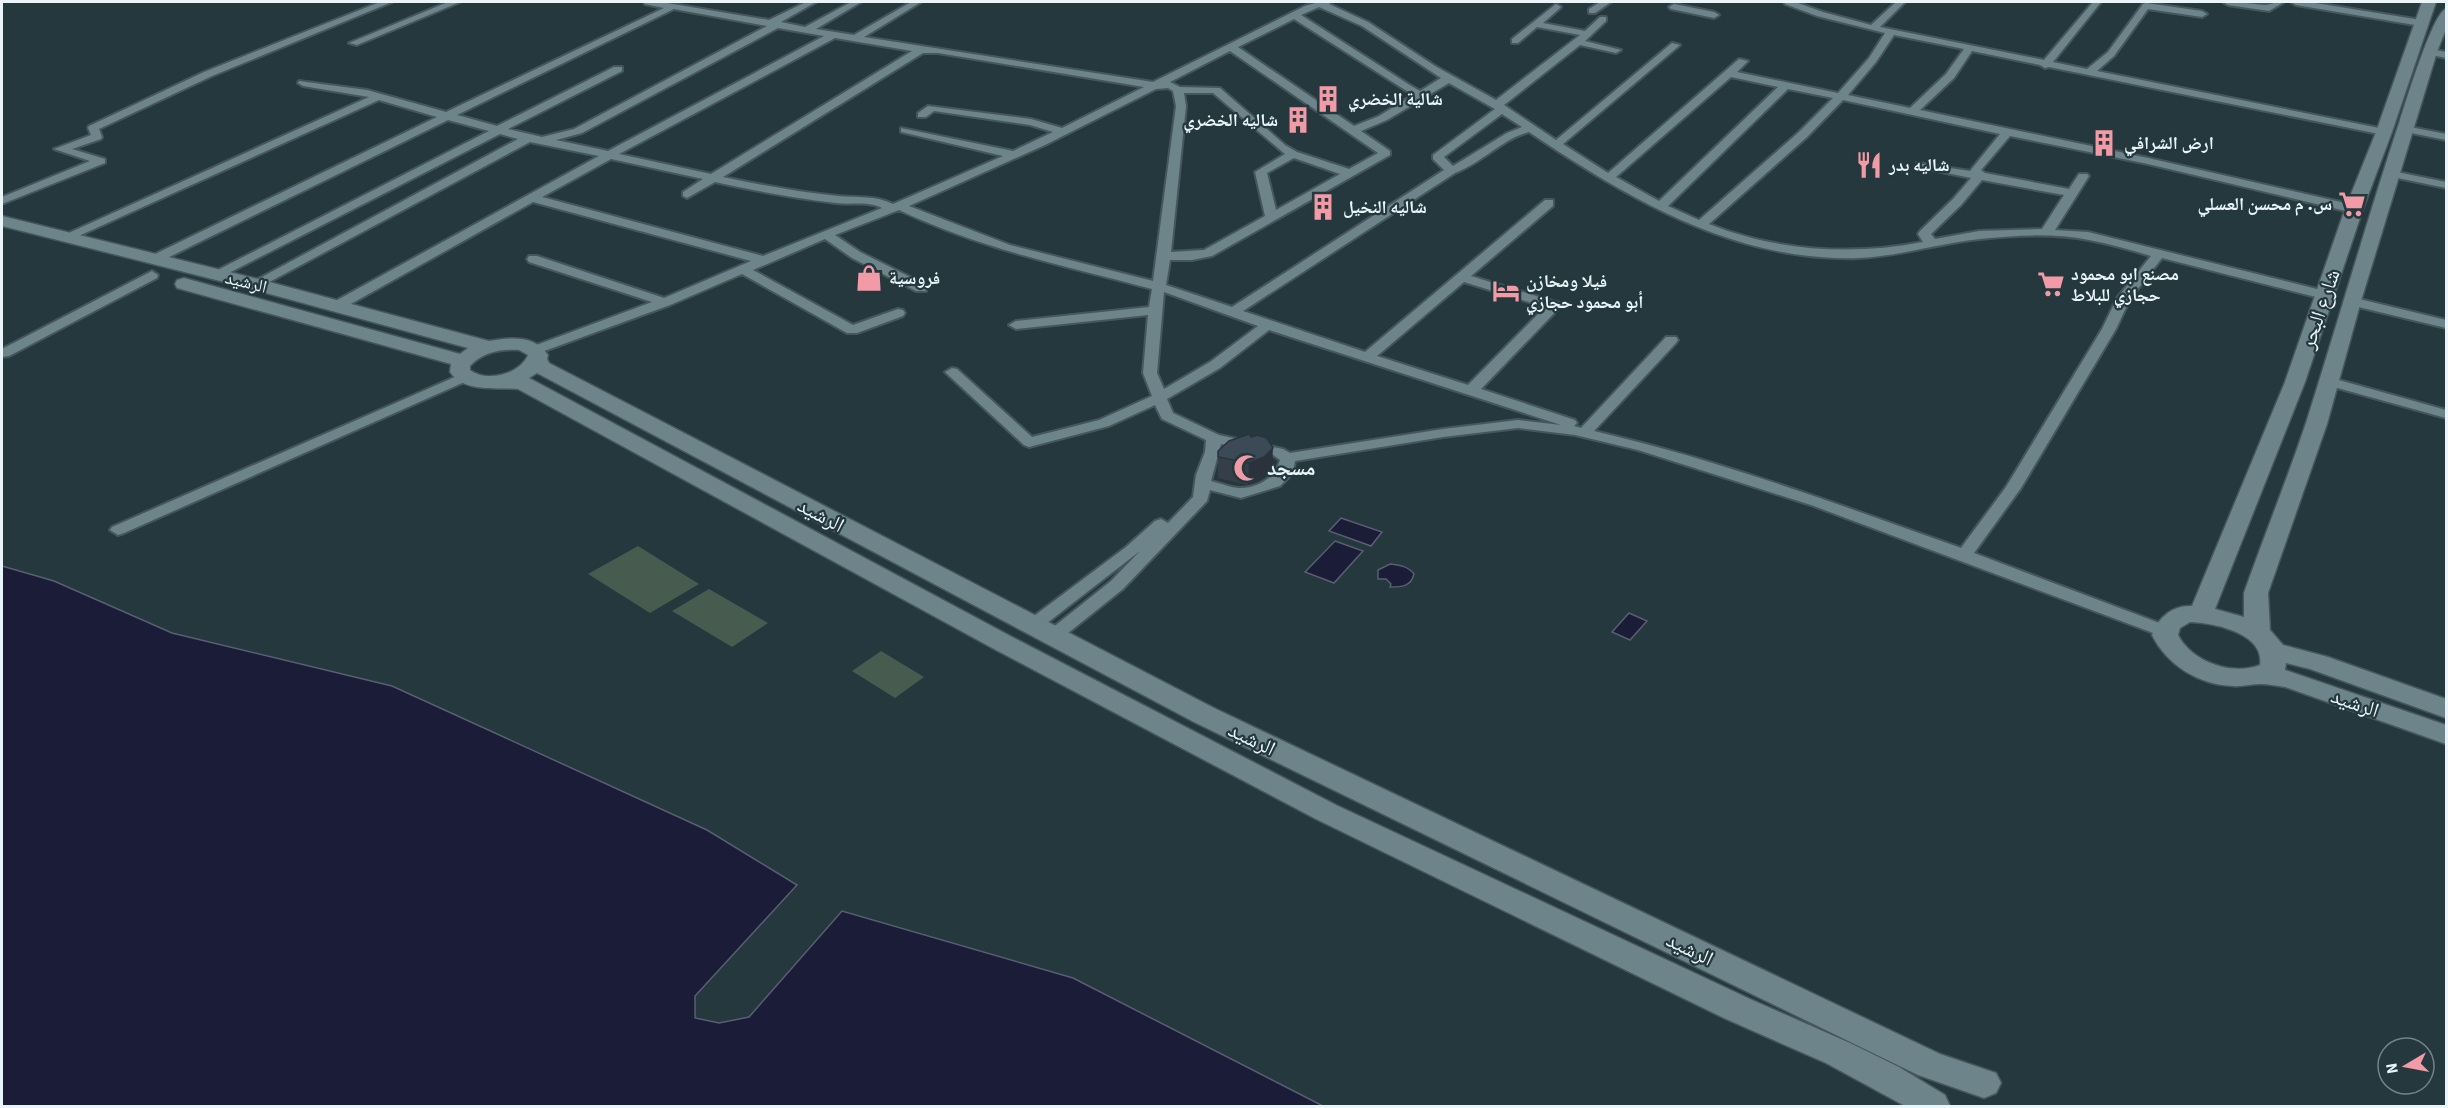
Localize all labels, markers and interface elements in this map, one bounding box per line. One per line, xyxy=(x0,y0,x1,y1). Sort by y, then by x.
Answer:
building icon: شالية الخضري xyxy=(1313,84,1343,114)
place label: شالية الخضري xyxy=(1348,87,1443,113)
building icon: شاليه الخضري xyxy=(1283,105,1313,135)
place label: شاليه الخضري xyxy=(1183,108,1278,134)
building icon: ارض الشرافي xyxy=(2089,128,2119,158)
place label: ارض الشرافي xyxy=(2124,131,2214,157)
restaurant icon: شاليه بدر xyxy=(1854,150,1884,180)
place label: شاليه بدر xyxy=(1888,153,1950,178)
supermarket icon: س. م محسن العسلي xyxy=(2337,189,2367,219)
building icon: شاليه النخيل xyxy=(1308,192,1338,222)
place label: س. م محسن العسلي xyxy=(2198,192,2332,218)
place label: شاليه النخيل xyxy=(1343,195,1427,220)
place label: مصنع ابو محمود حجازي للبلاط xyxy=(2071,262,2179,309)
shop icon: فروسية xyxy=(854,263,884,293)
street label: الرشيد xyxy=(222,265,269,300)
street label: شارع البحر xyxy=(2292,265,2348,354)
place label: فروسية xyxy=(889,266,940,291)
place label: فيلا ومخازن أبو محمود حجازي xyxy=(1526,269,1643,316)
supermarket icon: مصنع ابو محمود حجازي للبلاط xyxy=(2036,269,2066,299)
hotel icon: فيلا ومخازن أبو محمود حجازي xyxy=(1491,276,1521,306)
mosque icon: مسجد xyxy=(1232,453,1262,483)
place label: مسجد xyxy=(1267,453,1316,483)
street label: الرشيد xyxy=(792,490,850,540)
street label: الرشيد xyxy=(2327,681,2383,725)
street label: الرشيد xyxy=(1223,715,1281,763)
street label: الرشيد xyxy=(1661,925,1719,973)
north arrow xyxy=(2376,1036,2436,1096)
text: N xyxy=(2380,1061,2404,1076)

